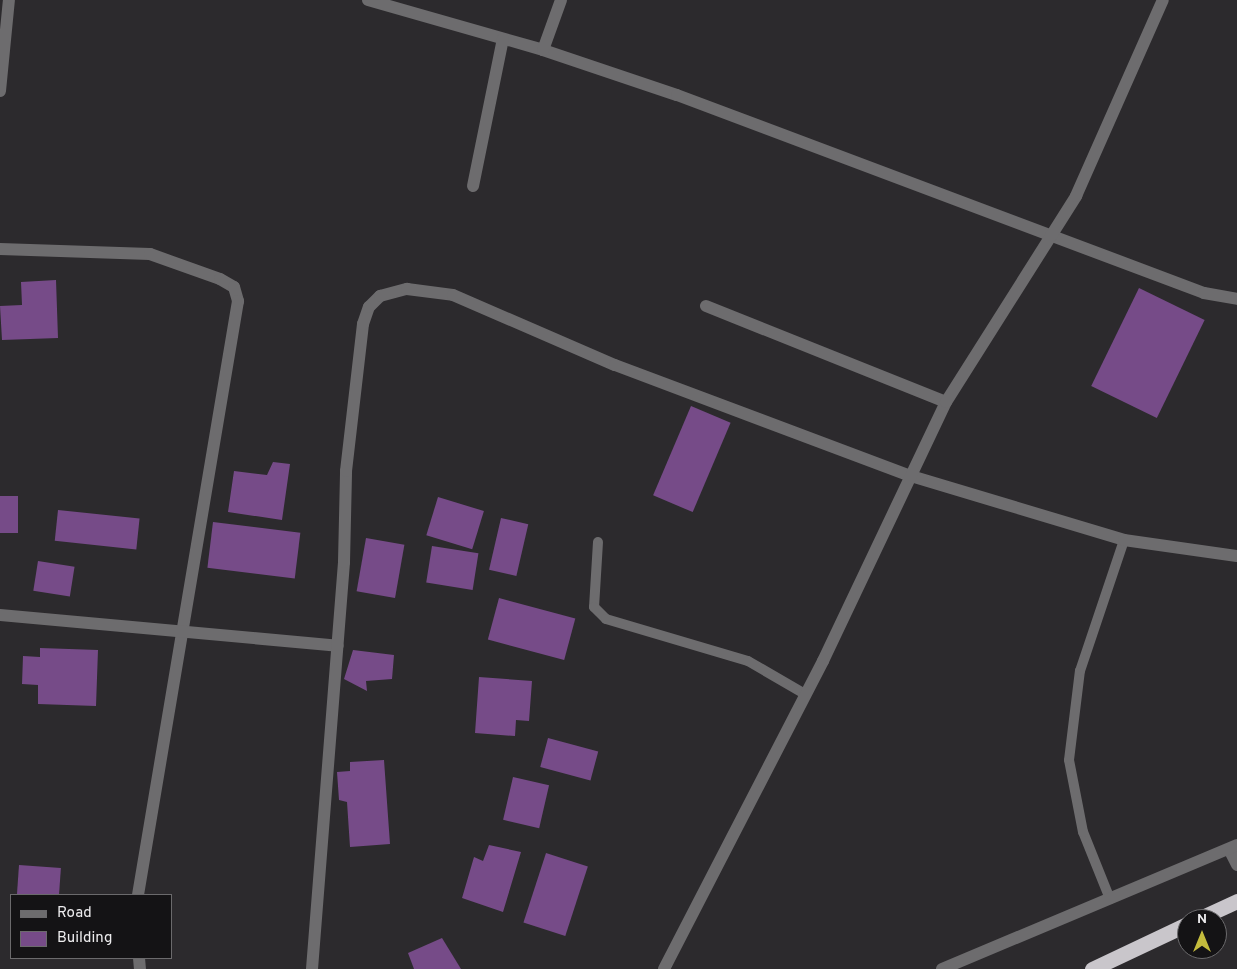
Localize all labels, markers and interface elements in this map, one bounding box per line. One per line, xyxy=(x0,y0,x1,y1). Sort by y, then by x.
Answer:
legend xyxy=(10,894,172,959)
text: Road xyxy=(57,904,92,923)
north arrow xyxy=(1177,909,1227,959)
text: N xyxy=(1197,911,1207,928)
text: Building xyxy=(57,929,112,948)

